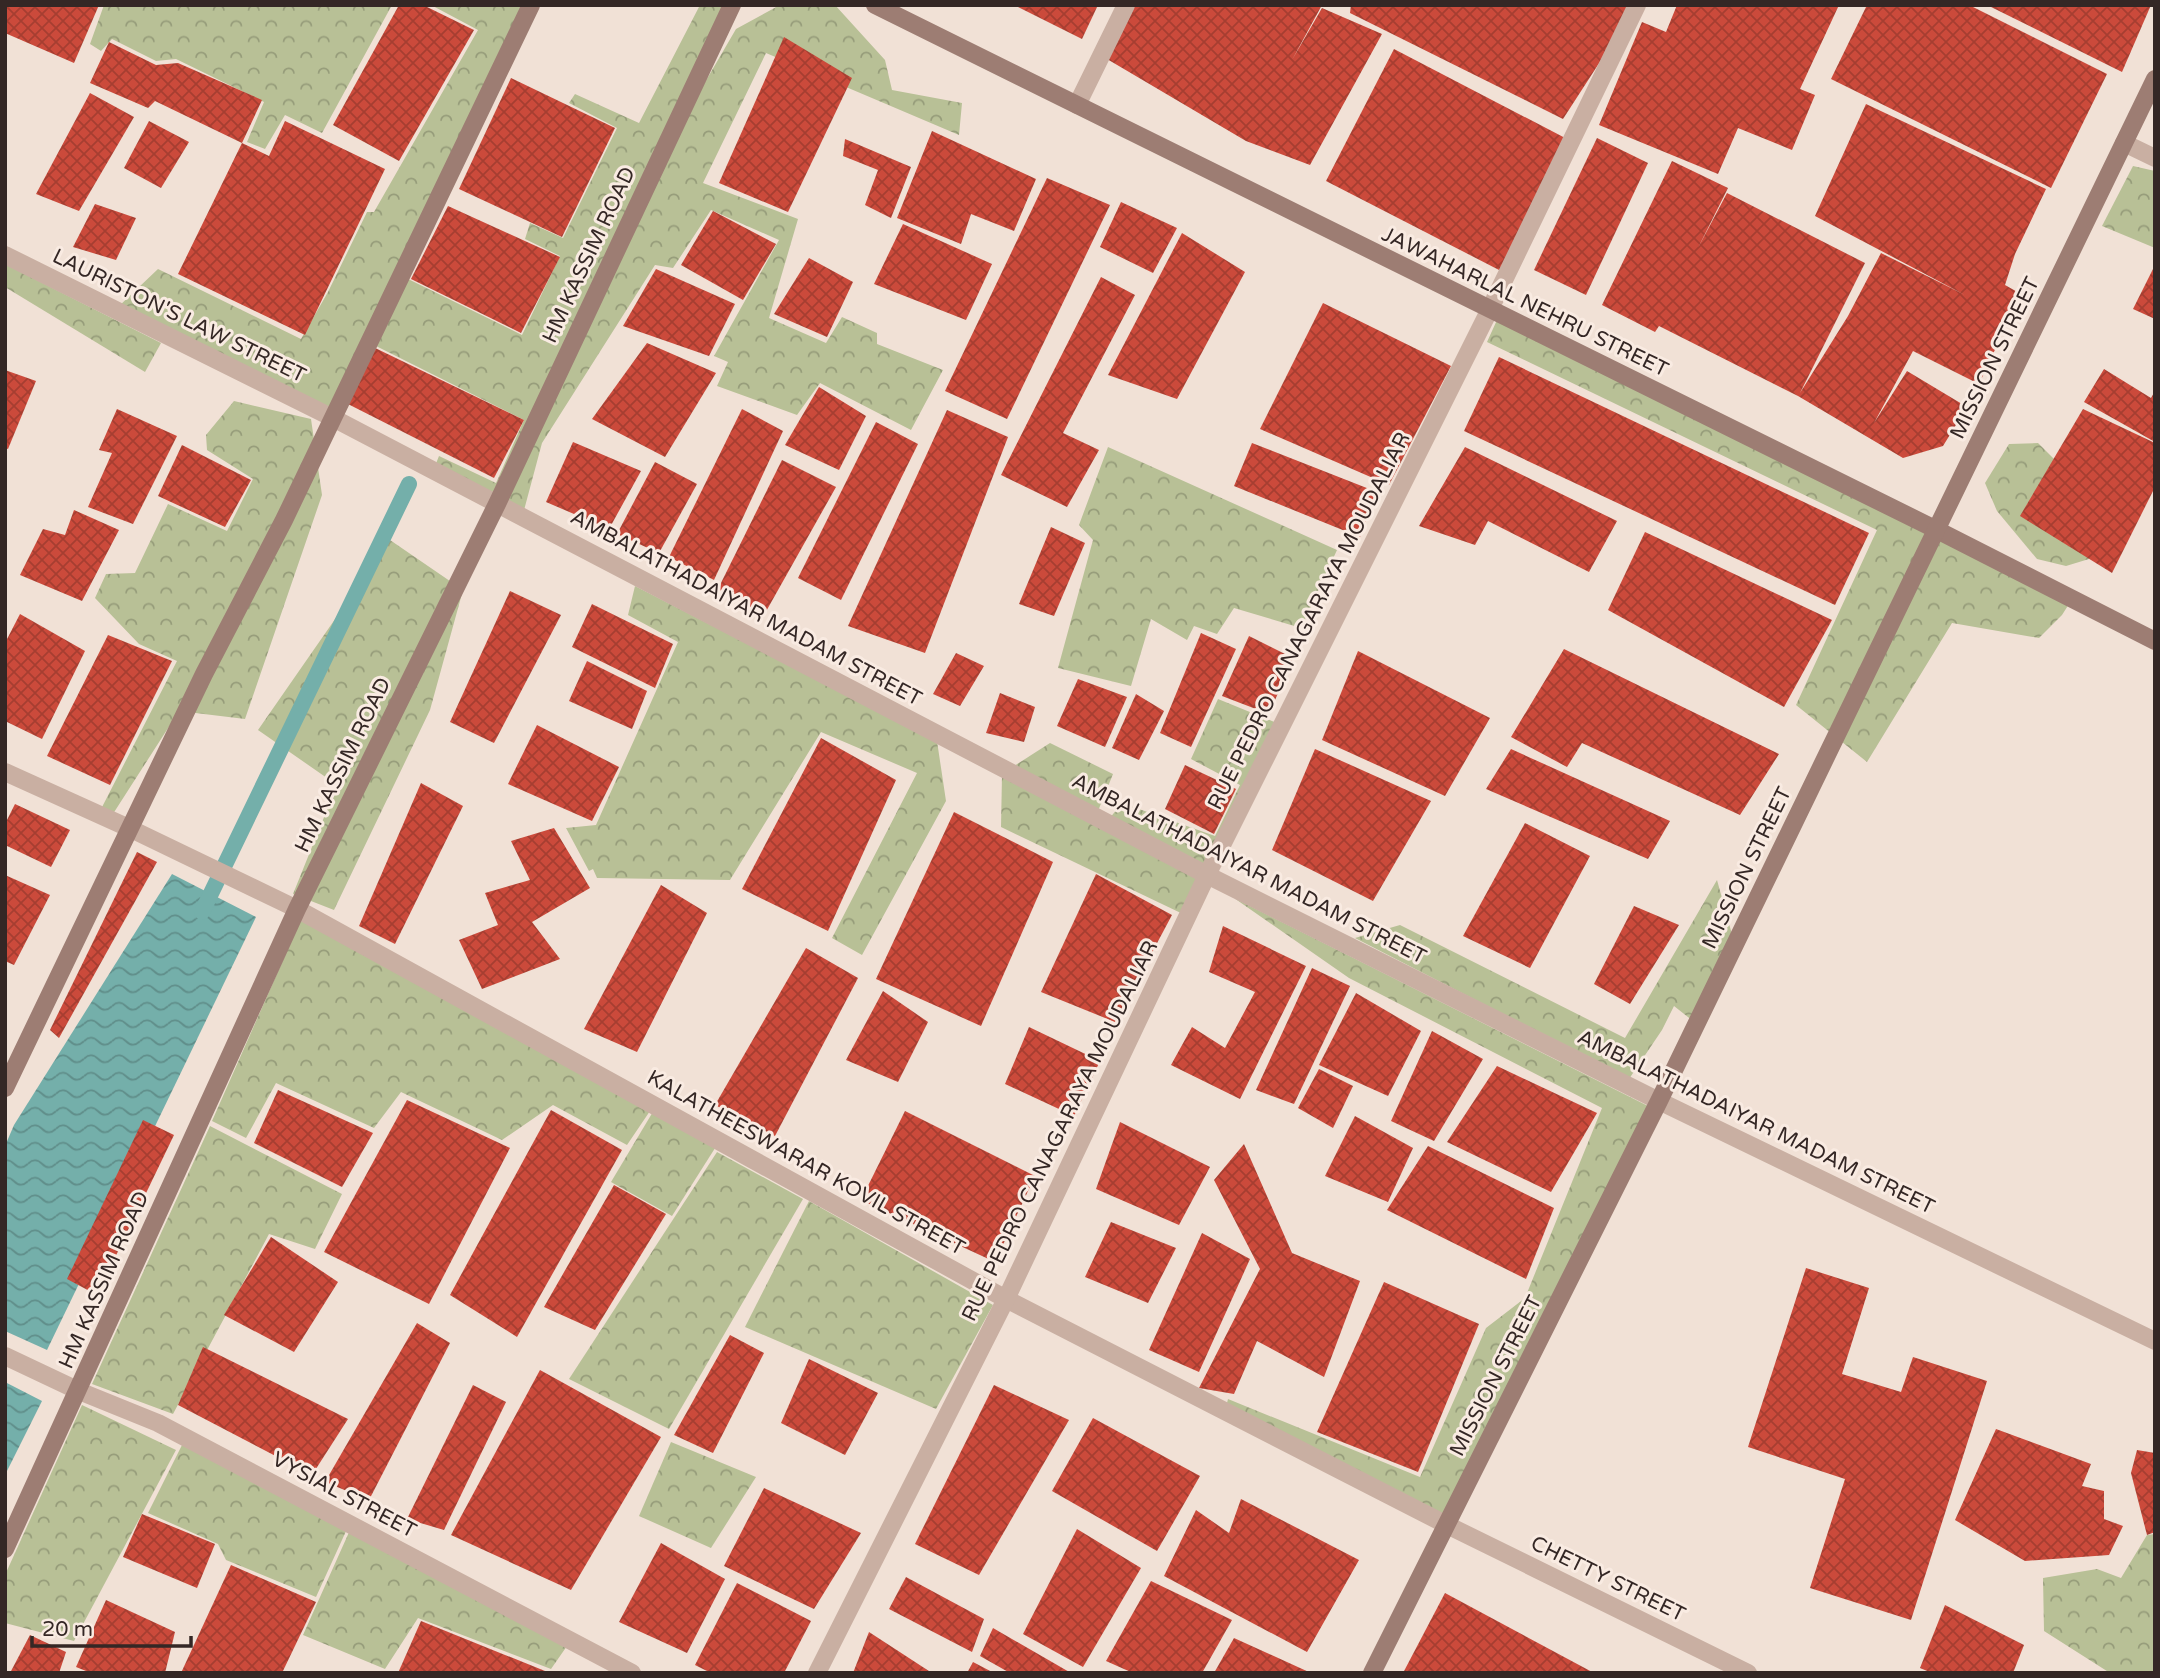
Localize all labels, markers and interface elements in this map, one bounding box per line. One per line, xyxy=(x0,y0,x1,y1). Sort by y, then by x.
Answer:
street label: HM KASSIM ROAD xyxy=(537,163,641,347)
street label: JAWAHARLAL NEHRU STREET xyxy=(1378,222,1673,383)
street label: LAURISTON'S LAW STREET xyxy=(48,244,310,388)
street label: MISSION STREET xyxy=(1945,273,2045,443)
street label: RUE PEDRO CANAGARAYA MOUDALIAR xyxy=(1202,428,1416,814)
street label: AMBALATHADAIYAR MADAM STREET xyxy=(566,504,926,712)
street label: HM KASSIM ROAD xyxy=(290,673,396,857)
street label: AMBALATHADAIYAR MADAM STREET xyxy=(1068,768,1430,970)
street label: MISSION STREET xyxy=(1697,783,1797,953)
street label: RUE PEDRO CANAGARAYA MOUDALIAR xyxy=(957,937,1163,1325)
street label: AMBALATHADAIYAR MADAM STREET xyxy=(1573,1024,1939,1220)
street label: KALATHEESWARAR KOVIL STREET xyxy=(643,1065,969,1261)
street label: HM KASSIM ROAD xyxy=(54,1187,154,1373)
street label: MISSION STREET xyxy=(1445,1291,1547,1461)
street label: VYSIAL STREET xyxy=(268,1446,421,1544)
street label: CHETTY STREET xyxy=(1527,1531,1689,1627)
scale bar xyxy=(32,1604,191,1648)
text: 20 m xyxy=(42,1617,93,1642)

